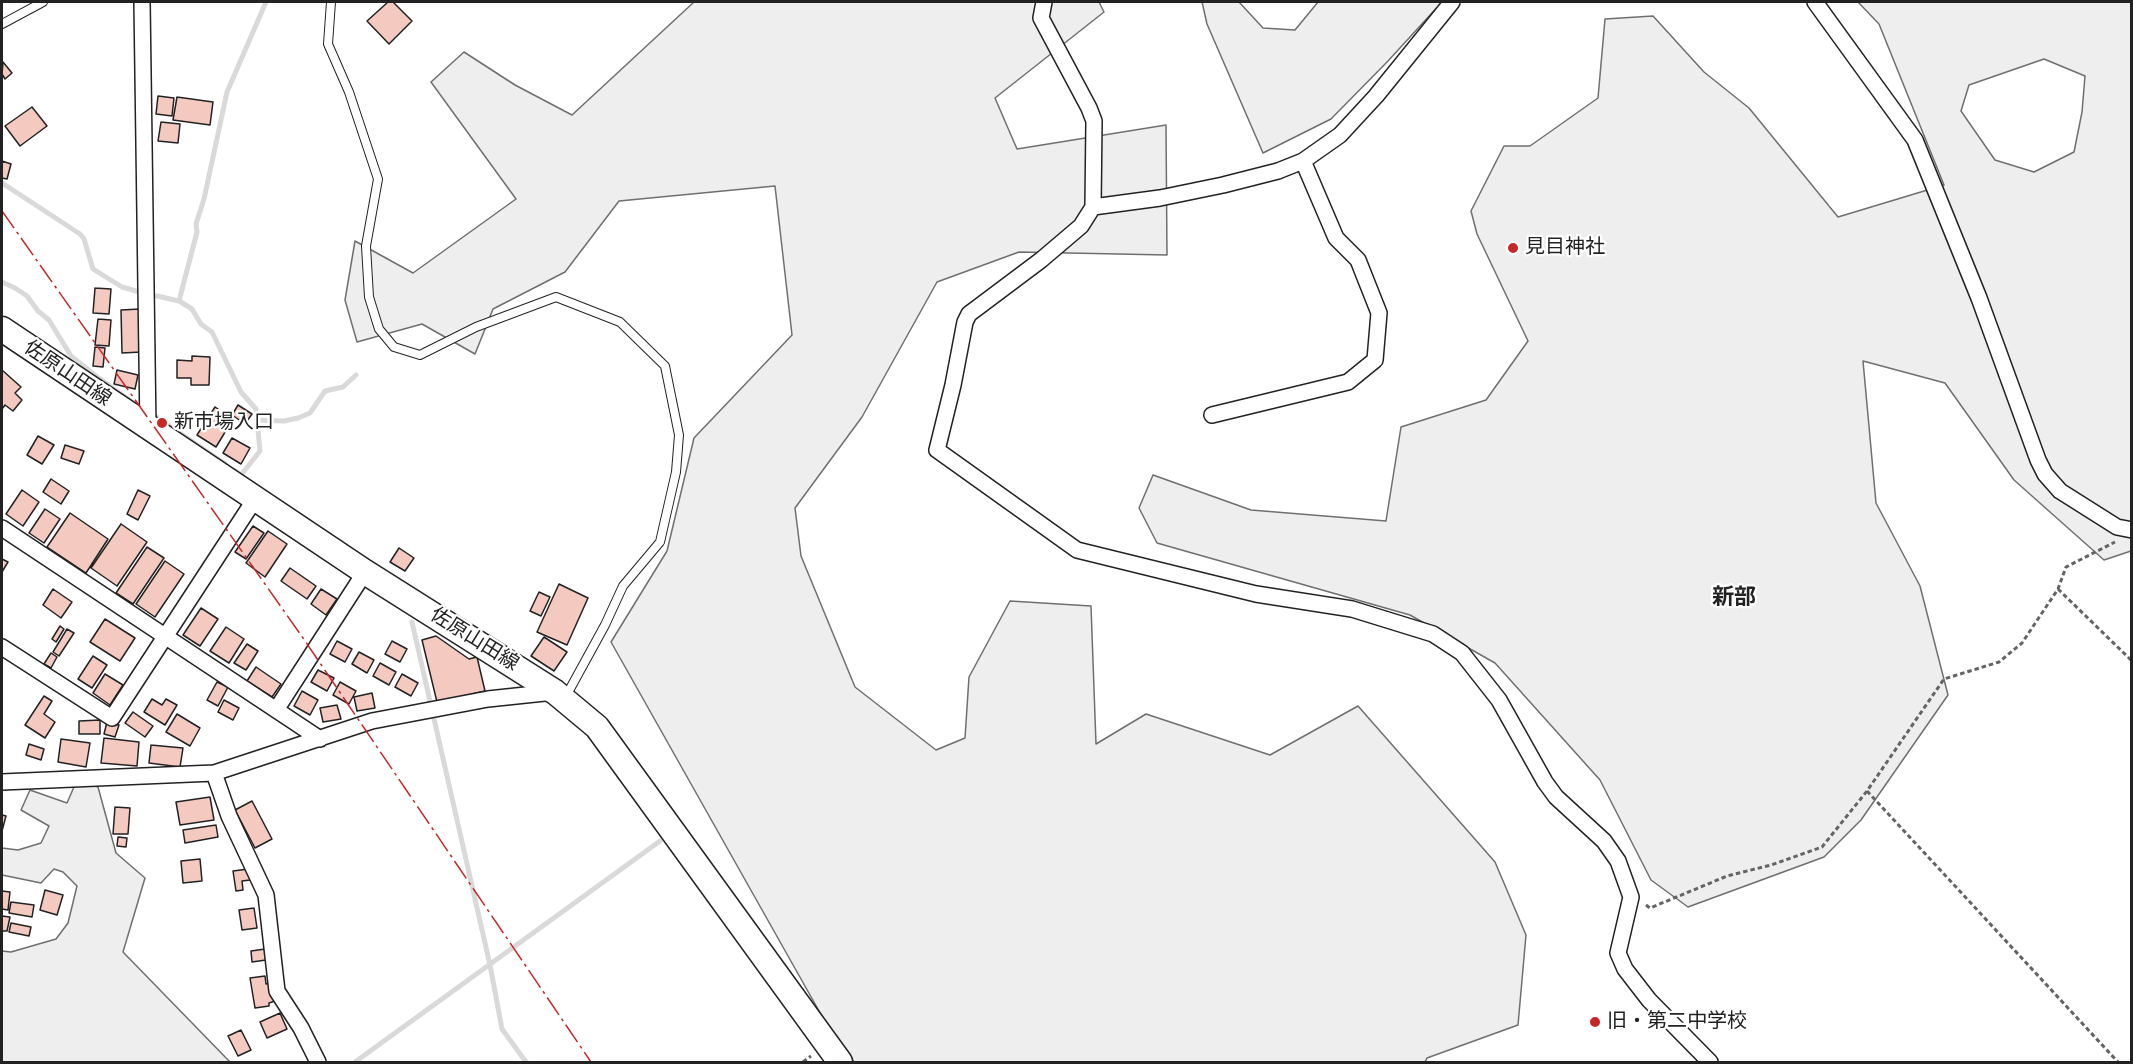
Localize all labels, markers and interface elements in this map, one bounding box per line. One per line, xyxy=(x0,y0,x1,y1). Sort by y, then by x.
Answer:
place label: 見目神社 xyxy=(1525,236,1605,260)
marker: 見目神社 xyxy=(1506,241,1520,255)
street label: 佐原山田線 xyxy=(19,336,115,412)
place label: 新市場入口 xyxy=(174,411,274,435)
marker: 新市場入口 xyxy=(155,416,169,430)
district label: 新部 xyxy=(1712,585,1756,611)
street label: 佐原山田線 xyxy=(425,603,523,677)
place label: 旧・第二中学校 xyxy=(1607,1010,1747,1034)
marker: 旧・第二中学校 xyxy=(1588,1015,1602,1029)

